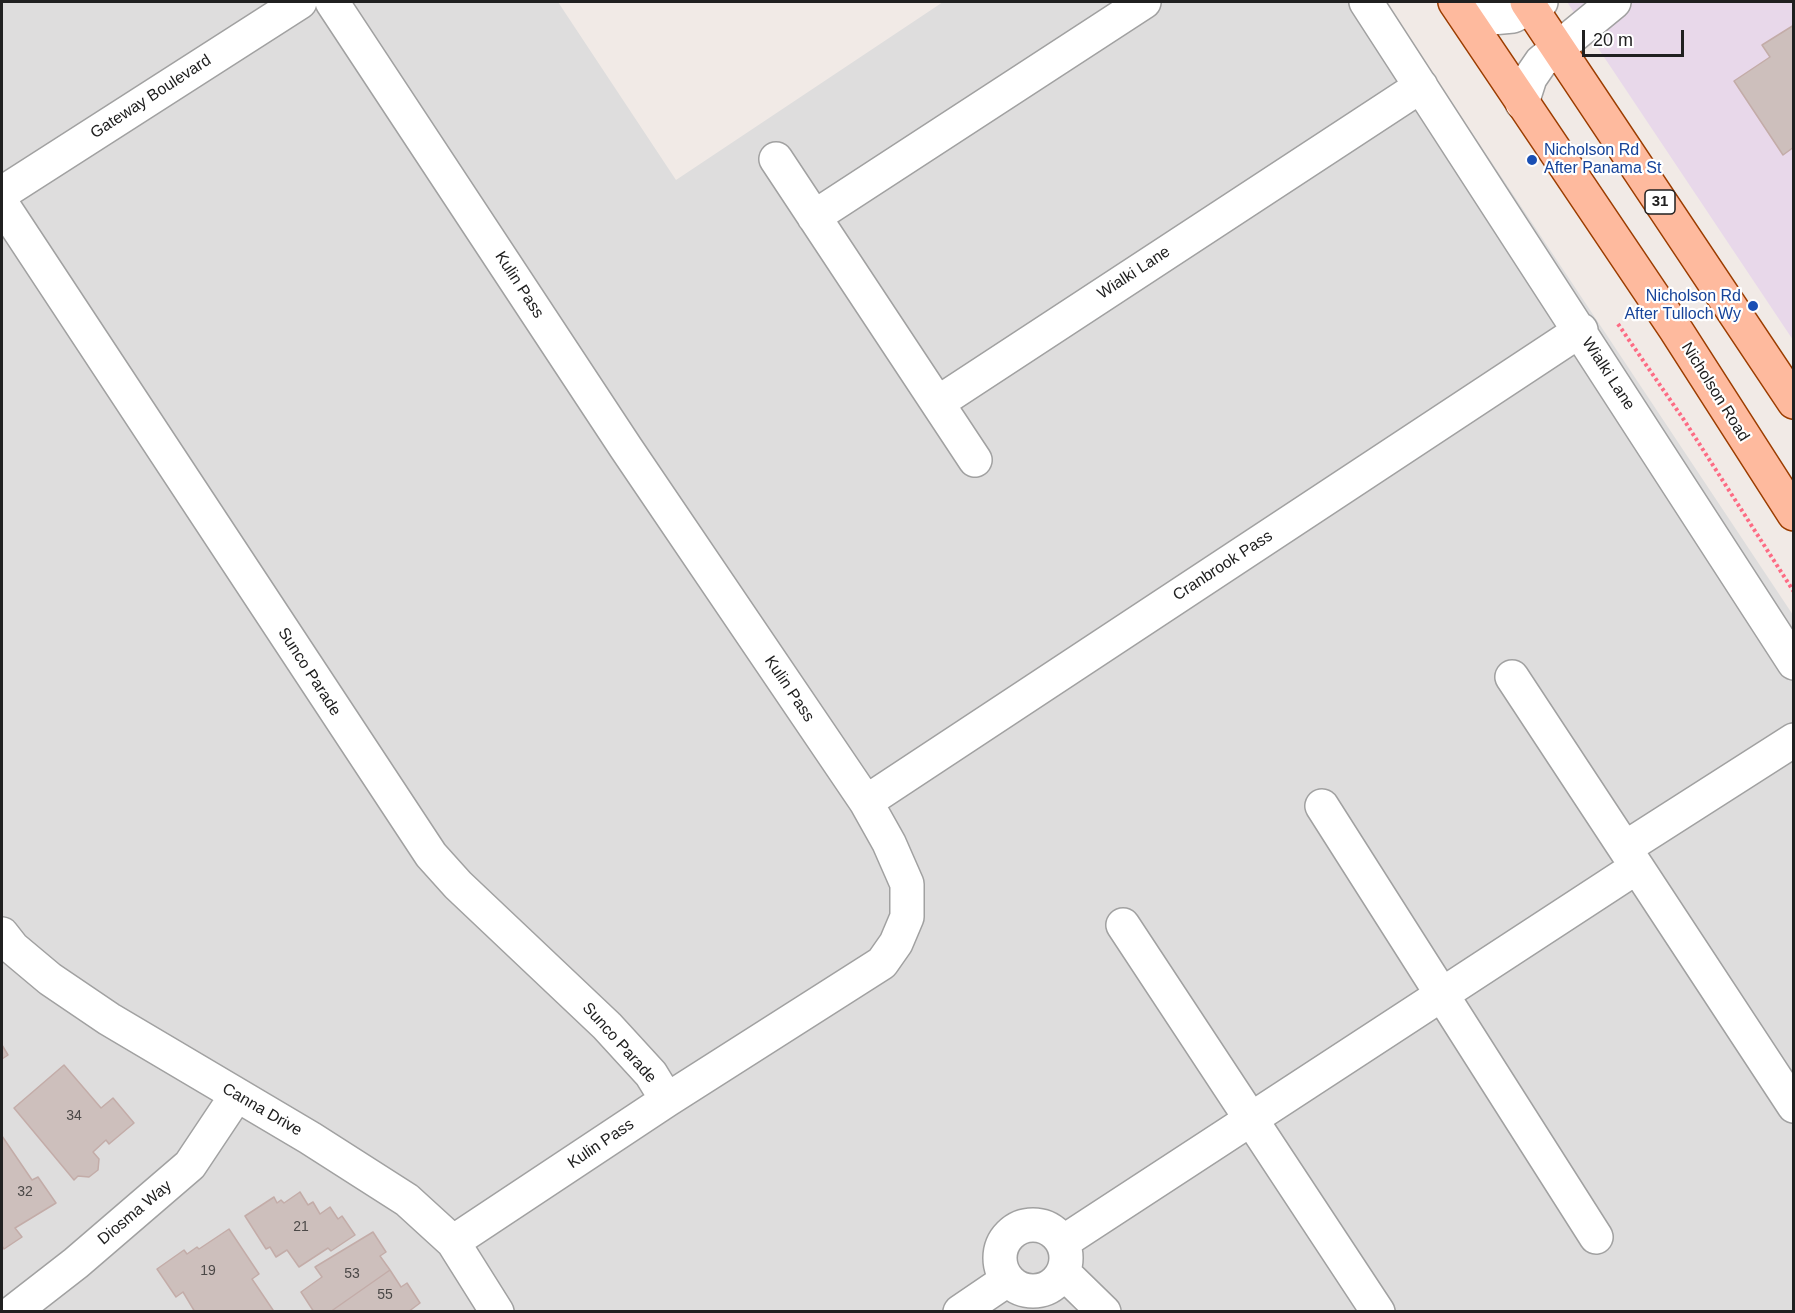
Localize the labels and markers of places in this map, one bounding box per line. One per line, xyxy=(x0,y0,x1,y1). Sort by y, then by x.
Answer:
place label: Nicholson Rd After Panama St xyxy=(1544,141,1661,179)
marker: Nicholson Rd After Panama St xyxy=(1525,153,1539,167)
place label: Nicholson Rd After Tulloch Wy xyxy=(1624,287,1741,325)
marker: Nicholson Rd After Tulloch Wy xyxy=(1746,299,1760,313)

